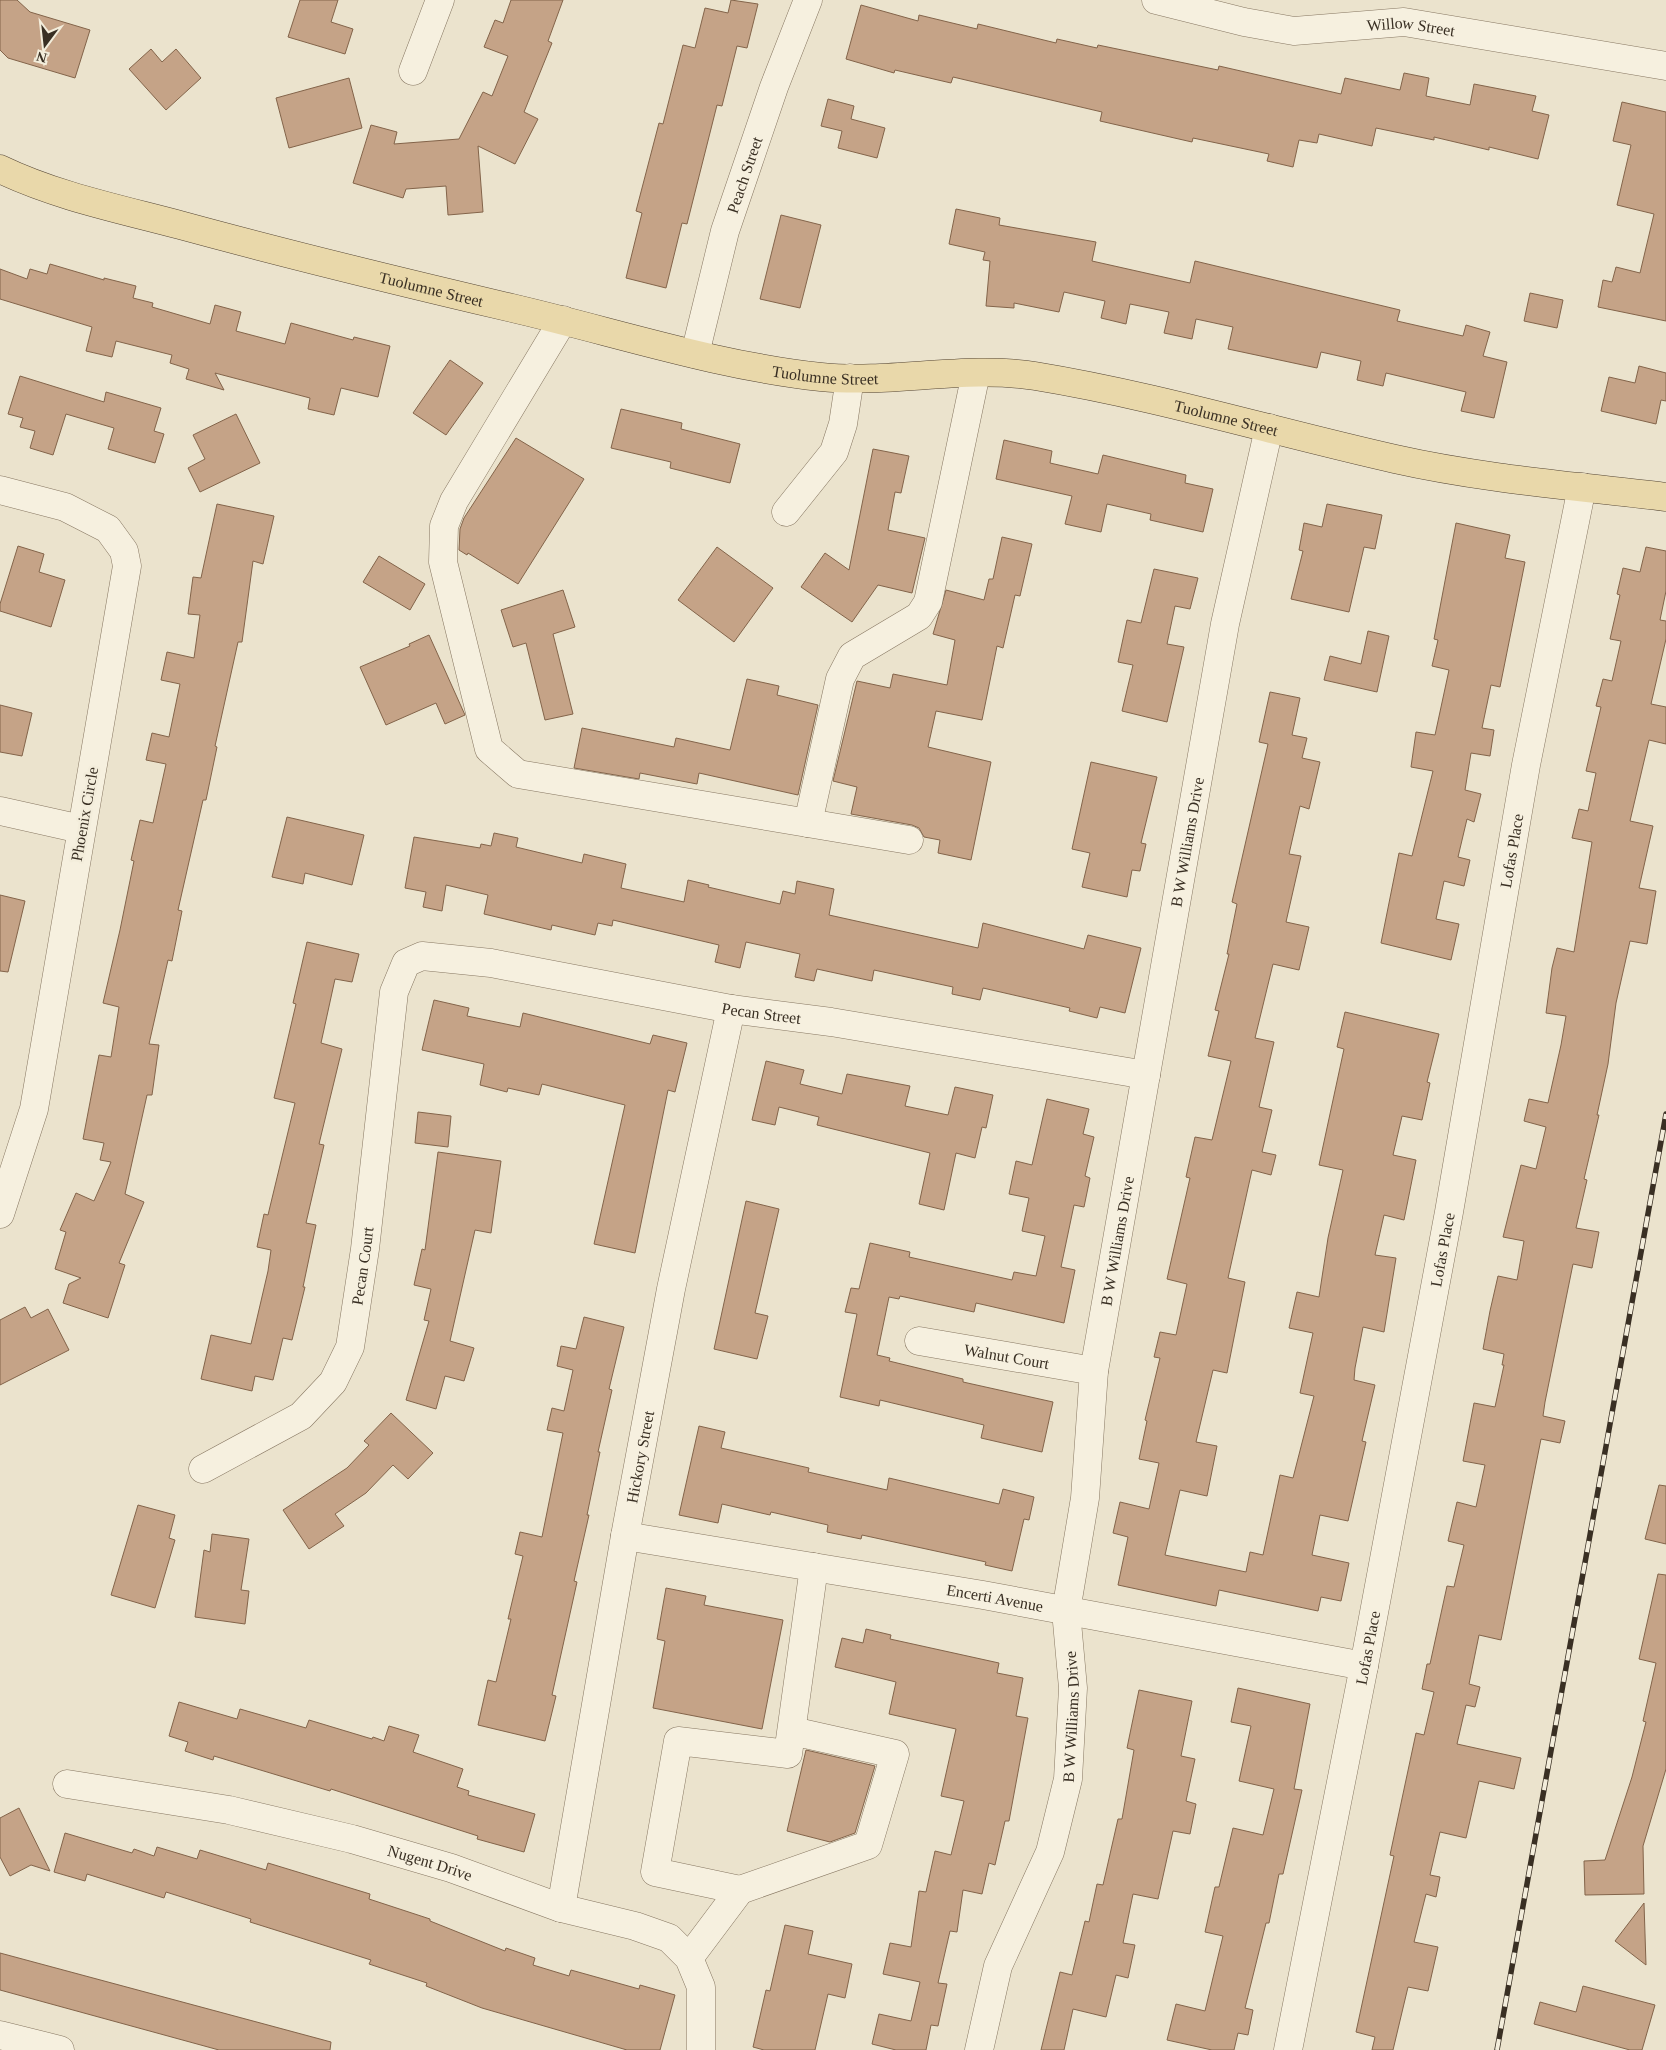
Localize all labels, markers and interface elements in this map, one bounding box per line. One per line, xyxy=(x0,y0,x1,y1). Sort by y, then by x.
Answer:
street label: Willow Street xyxy=(1366,14,1457,39)
north arrow xyxy=(20,20,70,70)
text: N xyxy=(35,49,49,66)
street label: Peach Street xyxy=(724,134,766,215)
street label: Tuolumne Street xyxy=(377,269,485,310)
street label: Tuolumne Street xyxy=(771,362,879,388)
street label: Tuolumne Street xyxy=(1172,397,1280,439)
street label: Phoenix Circle xyxy=(68,766,101,863)
street label: B W Williams Drive xyxy=(1168,776,1207,908)
street label: Lofas Place xyxy=(1497,812,1526,889)
street label: Pecan Street xyxy=(720,999,802,1027)
street label: B W Williams Drive xyxy=(1098,1175,1137,1307)
street label: Lofas Place xyxy=(1427,1211,1458,1288)
street label: Pecan Court xyxy=(349,1226,376,1306)
street label: Walnut Court xyxy=(963,1341,1051,1372)
street label: Hickory Street xyxy=(623,1409,657,1505)
street label: Encerti Avenue xyxy=(945,1581,1045,1615)
street label: Lofas Place xyxy=(1352,1609,1383,1686)
street label: B W Williams Drive xyxy=(1060,1650,1082,1783)
street label: Nugent Drive xyxy=(386,1842,475,1884)

